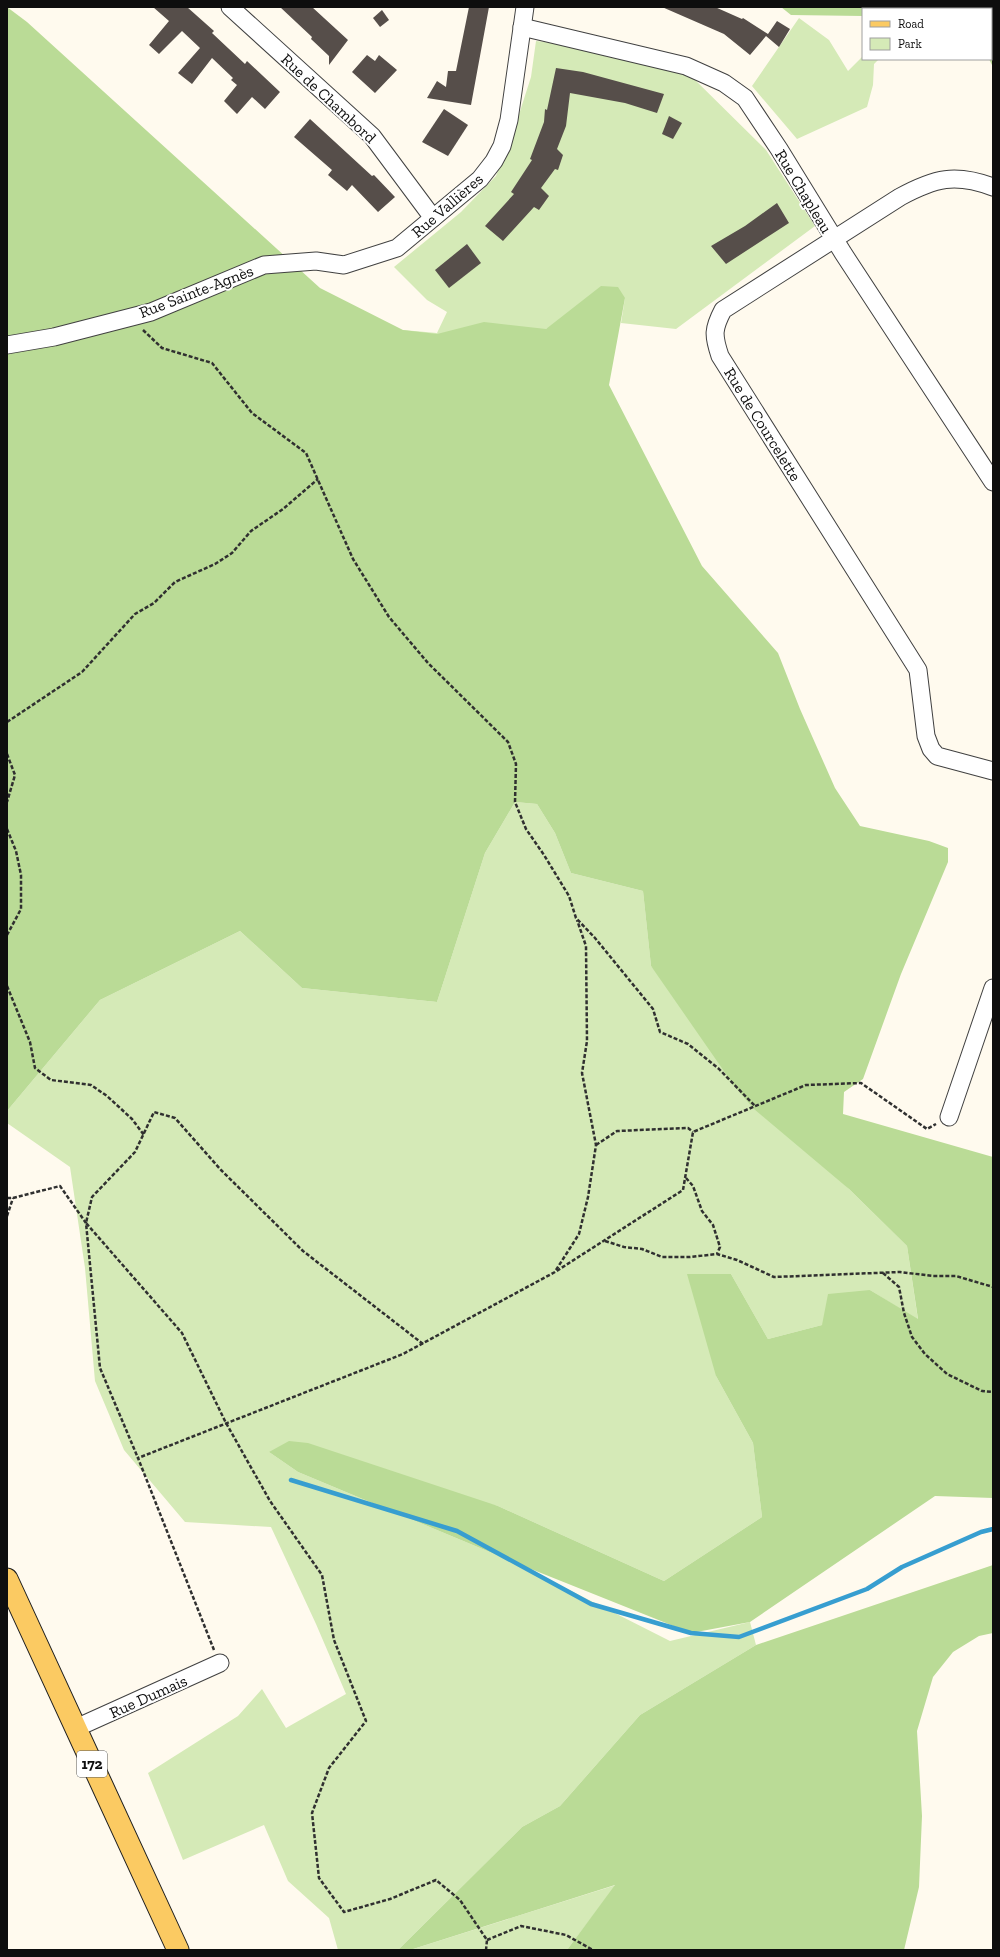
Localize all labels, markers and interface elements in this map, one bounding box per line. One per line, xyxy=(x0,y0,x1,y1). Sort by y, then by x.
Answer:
legend xyxy=(862,8,992,60)
text: Road xyxy=(898,17,924,31)
text: Park xyxy=(898,37,923,51)
street label: Rue de Chambord xyxy=(277,49,380,147)
street label: Rue Chapleau xyxy=(771,146,836,237)
street label: Rue Vallières xyxy=(408,169,487,242)
street label: Rue Sainte-Agnès xyxy=(136,261,256,322)
street label: Rue de Courcelette xyxy=(720,364,805,485)
street label: Rue Dumais xyxy=(106,1671,190,1722)
road number: 172 xyxy=(77,1751,107,1777)

